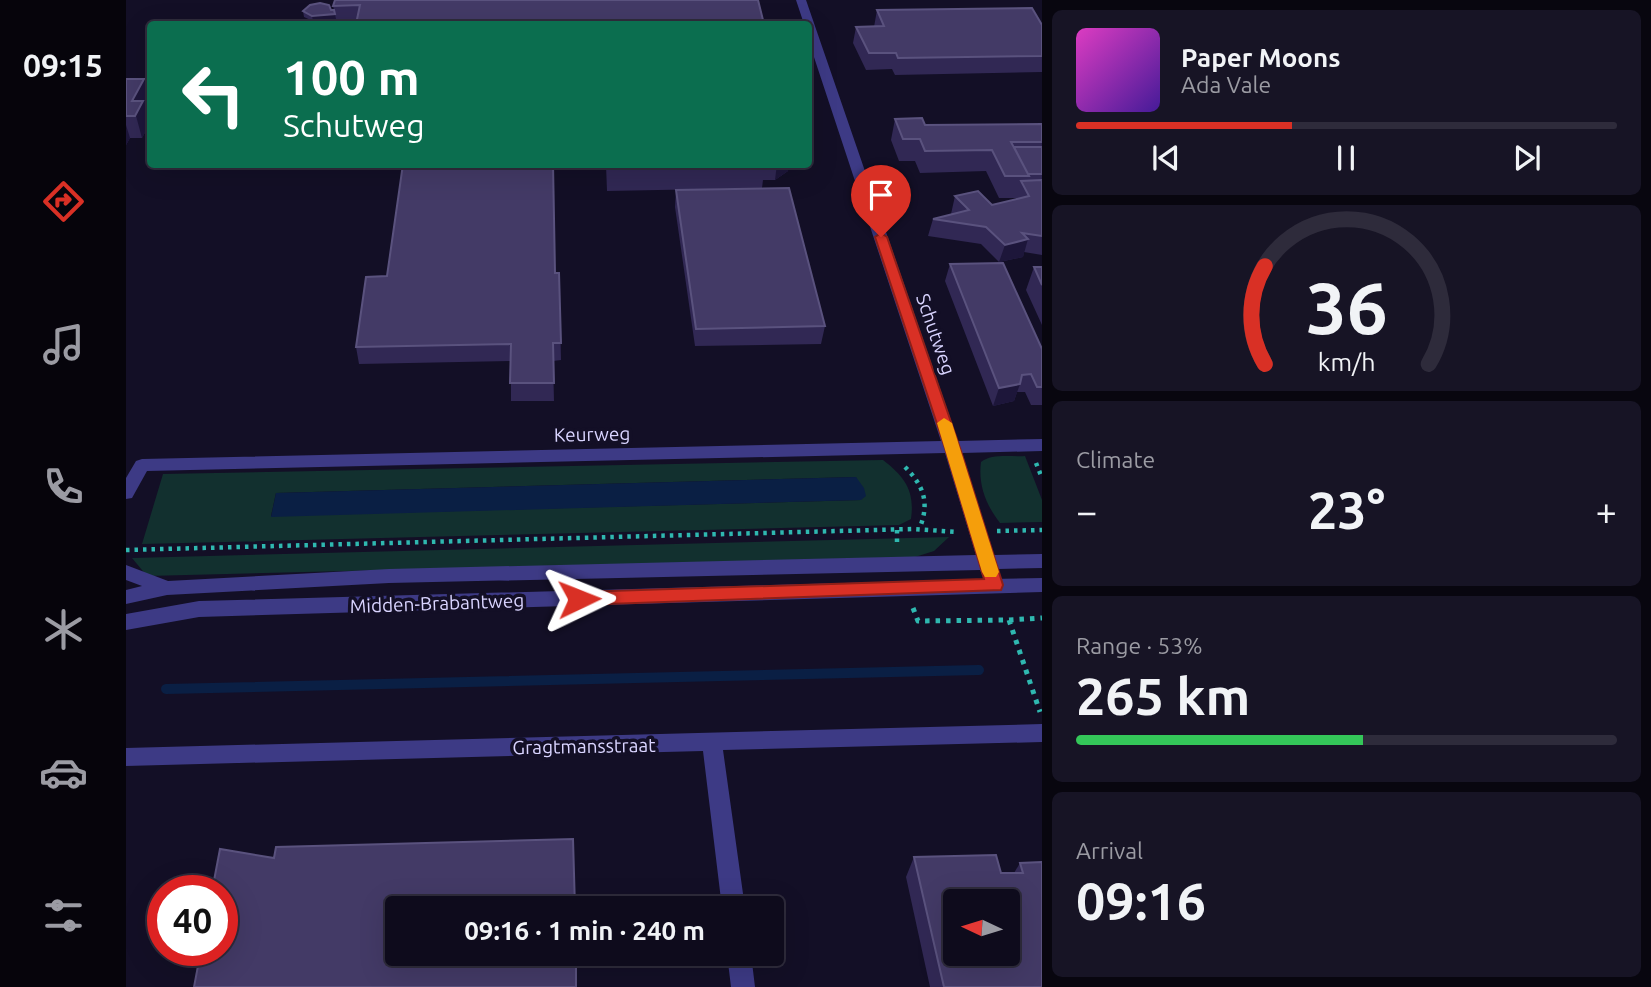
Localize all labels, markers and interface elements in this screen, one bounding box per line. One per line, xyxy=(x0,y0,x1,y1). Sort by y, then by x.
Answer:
text: Paper Moons xyxy=(1181,43,1340,72)
text: 09:15 xyxy=(23,47,103,83)
icon: left xyxy=(168,49,259,140)
text: 100 m xyxy=(283,49,420,104)
text: Ada Vale xyxy=(1181,72,1271,97)
text: Schutweg xyxy=(283,107,425,143)
icon: previous xyxy=(1147,139,1185,177)
icon: pause xyxy=(1327,139,1365,177)
icon: next xyxy=(1508,139,1546,177)
pin xyxy=(851,165,911,237)
icon: arrive xyxy=(862,176,900,214)
icon: directions xyxy=(39,177,88,226)
text: 36 xyxy=(1305,267,1388,349)
street label: Schutweg xyxy=(912,291,960,377)
icon: music xyxy=(39,320,88,369)
text: km/h xyxy=(1318,348,1375,376)
street label: Keurweg xyxy=(554,422,630,446)
text: Climate xyxy=(1076,447,1155,472)
icon: phone xyxy=(39,462,88,511)
text: 23° xyxy=(1308,481,1385,539)
text: − xyxy=(1076,490,1097,532)
text: + xyxy=(1596,490,1617,532)
position arrow xyxy=(542,562,616,636)
street label: Midden-Brabantweg xyxy=(349,589,525,617)
icon: climate xyxy=(39,605,88,654)
text: Range · 53% xyxy=(1076,633,1203,658)
text: 265 km xyxy=(1076,667,1250,725)
street label: Gragtmansstraat xyxy=(512,734,656,758)
icon: car xyxy=(39,748,88,797)
text: Arrival xyxy=(1076,838,1143,863)
text: 09:16 xyxy=(1076,872,1206,930)
speed limit sign: 40 xyxy=(147,875,238,966)
north arrow xyxy=(943,889,1020,966)
map controls xyxy=(943,889,1020,966)
icon: filters xyxy=(39,891,88,940)
text: 09:16 · 1 min · 240 m xyxy=(464,916,705,945)

